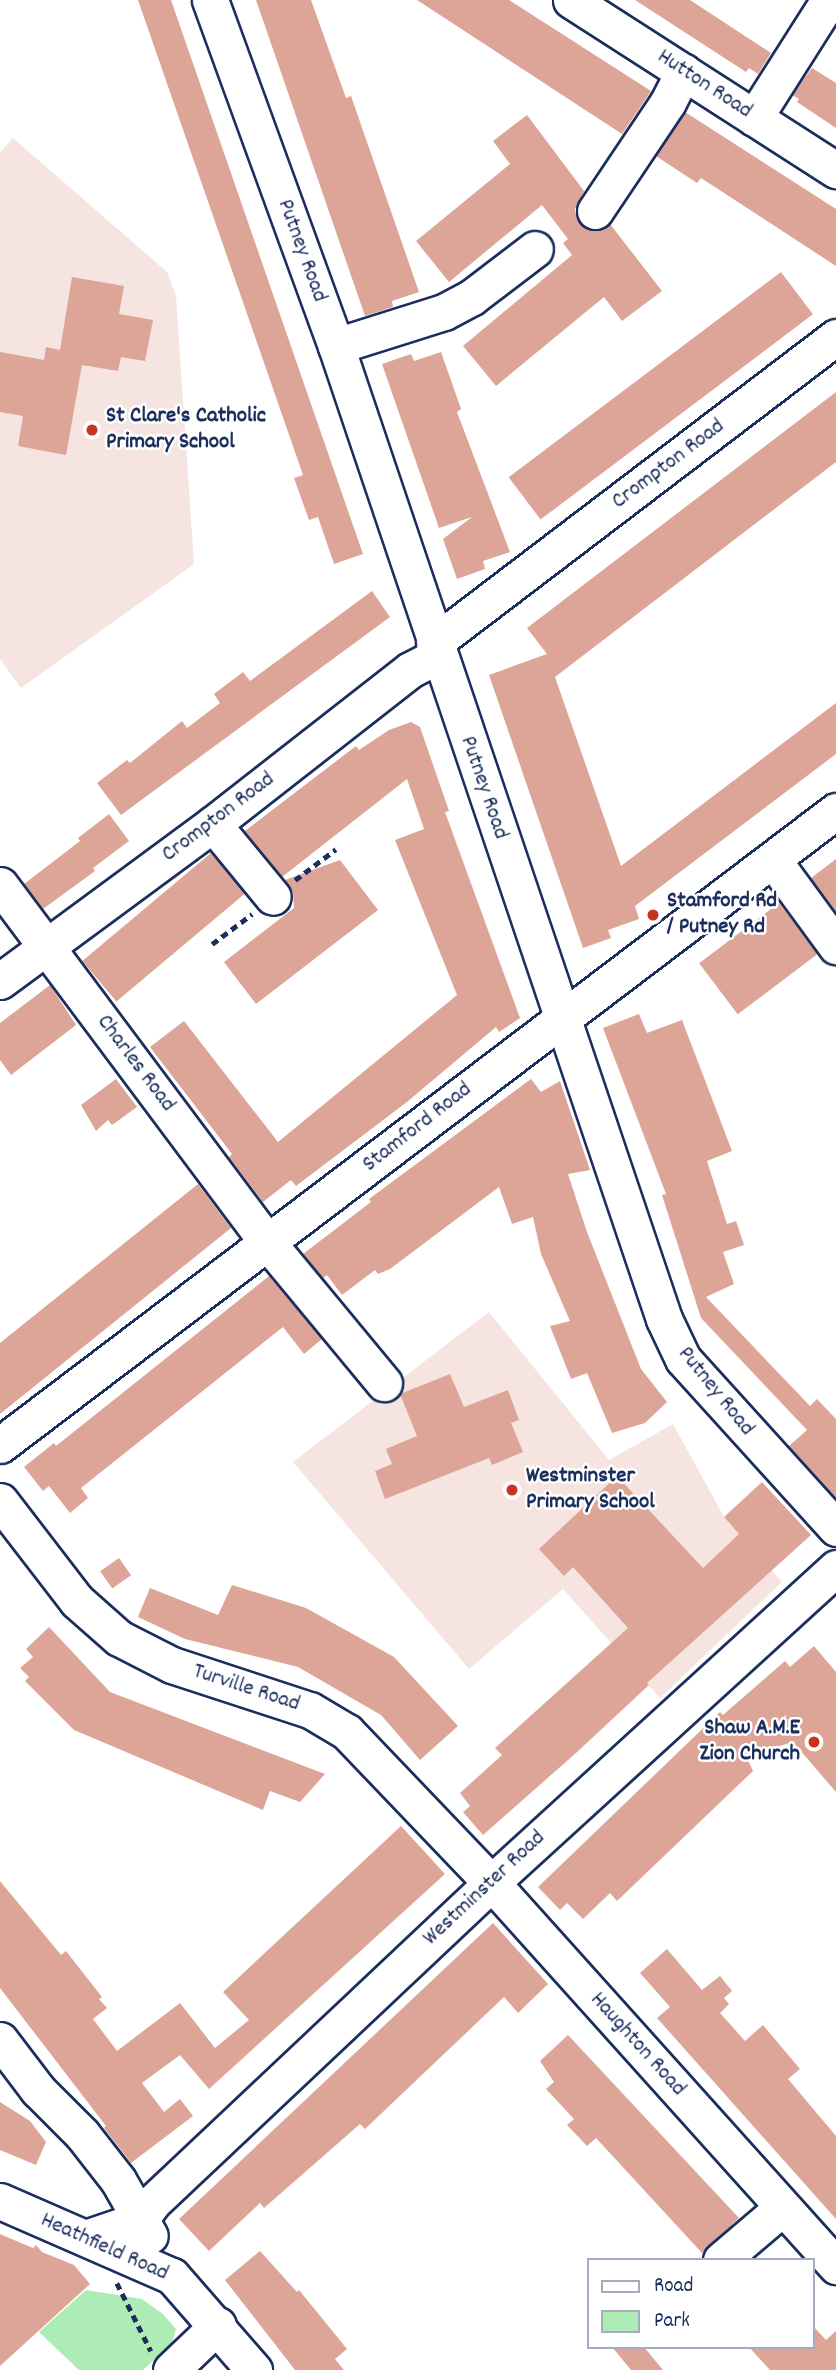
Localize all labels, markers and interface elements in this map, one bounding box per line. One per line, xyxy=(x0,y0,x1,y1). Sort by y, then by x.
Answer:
street label: Hutton Road xyxy=(651,44,757,126)
street label: Putney Road xyxy=(270,196,332,306)
place label: St Clare's Catholic Primary School xyxy=(106,403,266,457)
street label: Crompton Road xyxy=(607,414,731,516)
marker: St Clare's Catholic Primary School xyxy=(84,422,100,438)
street label: Putney Road xyxy=(453,733,513,843)
street label: Crompton Road xyxy=(157,767,281,869)
place label: Stamford Rd / Putney Rd xyxy=(667,888,777,942)
marker: Stamford Rd / Putney Rd xyxy=(645,907,661,923)
street label: Charles Road xyxy=(89,1010,181,1118)
street label: Stamford Road xyxy=(358,1077,478,1179)
street label: Putney Road xyxy=(671,1342,759,1442)
place label: Westminster Primary School xyxy=(526,1463,655,1517)
marker: Westminster Primary School xyxy=(504,1482,520,1498)
street label: Turville Road xyxy=(189,1659,303,1719)
place label: Shaw A.M.E Zion Church xyxy=(699,1715,800,1769)
marker: Shaw A.M.E Zion Church xyxy=(806,1734,822,1750)
street label: Westminster Road xyxy=(418,1825,552,1953)
street label: Haughton Road xyxy=(583,1987,691,2103)
street label: Heathfield Road xyxy=(36,2208,172,2288)
legend xyxy=(588,2258,815,2349)
text: Road xyxy=(654,2272,693,2302)
text: Park xyxy=(654,2307,690,2337)

